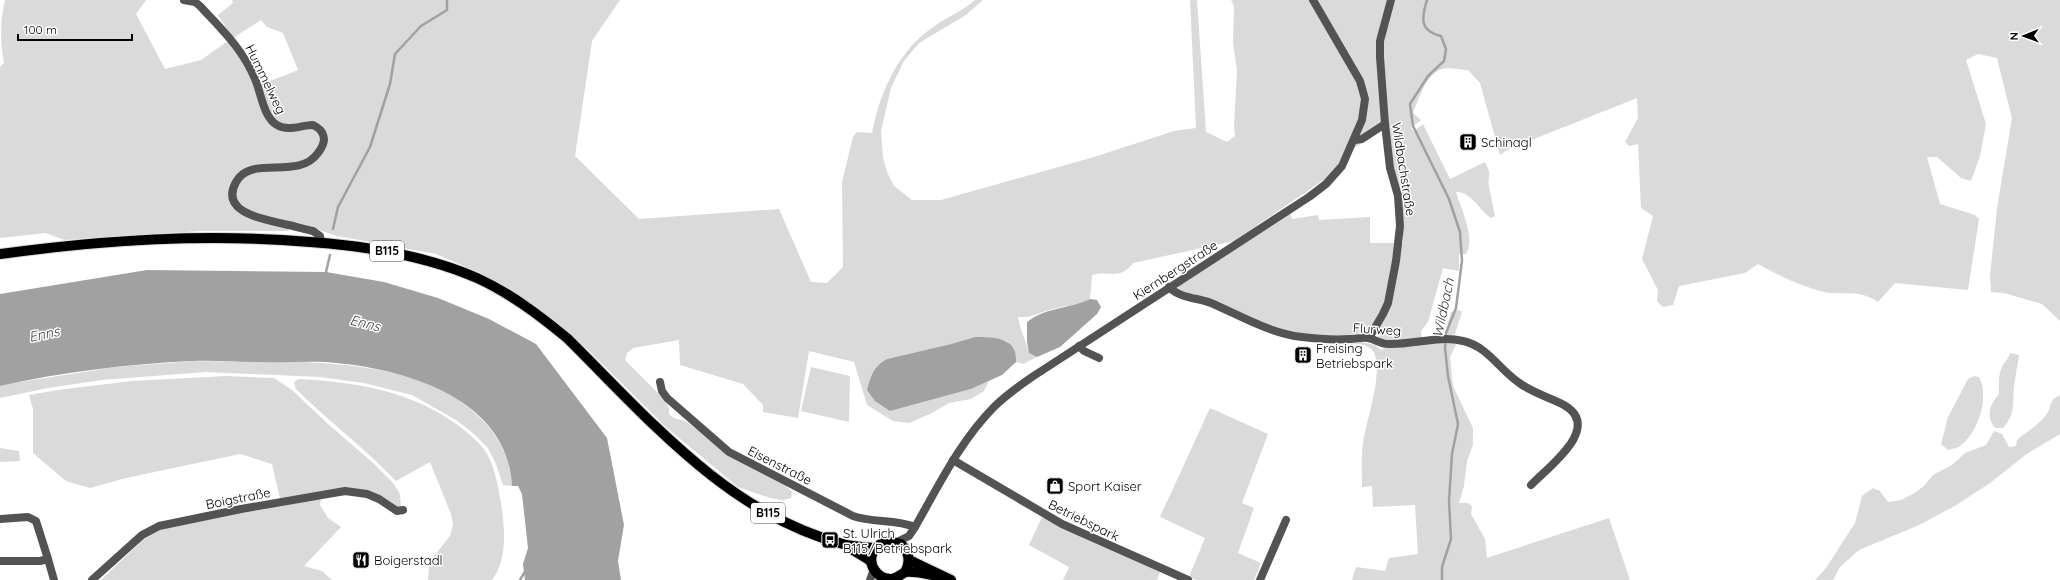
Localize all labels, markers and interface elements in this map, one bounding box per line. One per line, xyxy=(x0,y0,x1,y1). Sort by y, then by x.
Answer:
scale bar xyxy=(18,16,132,42)
north arrow xyxy=(2004,16,2044,56)
text: 100 m xyxy=(24,22,57,37)
text: N xyxy=(2007,32,2021,40)
street label: Hummelweg xyxy=(242,41,290,117)
street label: Wildbachstraße xyxy=(1389,121,1419,217)
building icon: Schinagl xyxy=(1458,132,1478,152)
place label: Schinagl xyxy=(1481,134,1532,150)
street label: Kiernbergstraße xyxy=(1130,237,1220,303)
road number: B115 xyxy=(370,241,404,261)
water label: Wildbach xyxy=(1428,276,1458,339)
water label: Enns xyxy=(348,311,383,336)
street label: Flurweg xyxy=(1352,319,1402,339)
water label: Enns xyxy=(27,322,62,346)
place label: Freising Betriebspark xyxy=(1316,340,1393,371)
building icon: Freising Betriebspark xyxy=(1293,345,1313,365)
street label: Eisenstraße xyxy=(745,442,815,488)
shop icon: Sport Kaiser xyxy=(1045,476,1065,496)
place label: Sport Kaiser xyxy=(1068,478,1142,494)
street label: Boigstraße xyxy=(204,484,272,512)
street label: Betriebspark xyxy=(1046,496,1122,544)
road number: B115 xyxy=(751,503,785,523)
place label: St. Ulrich B115/Betriebspark xyxy=(843,525,952,556)
bus stop icon: St. Ulrich B115/Betriebspark xyxy=(820,530,840,550)
restaurant icon: Boigerstadl xyxy=(351,550,371,570)
place label: Boigerstadl xyxy=(374,552,443,568)

